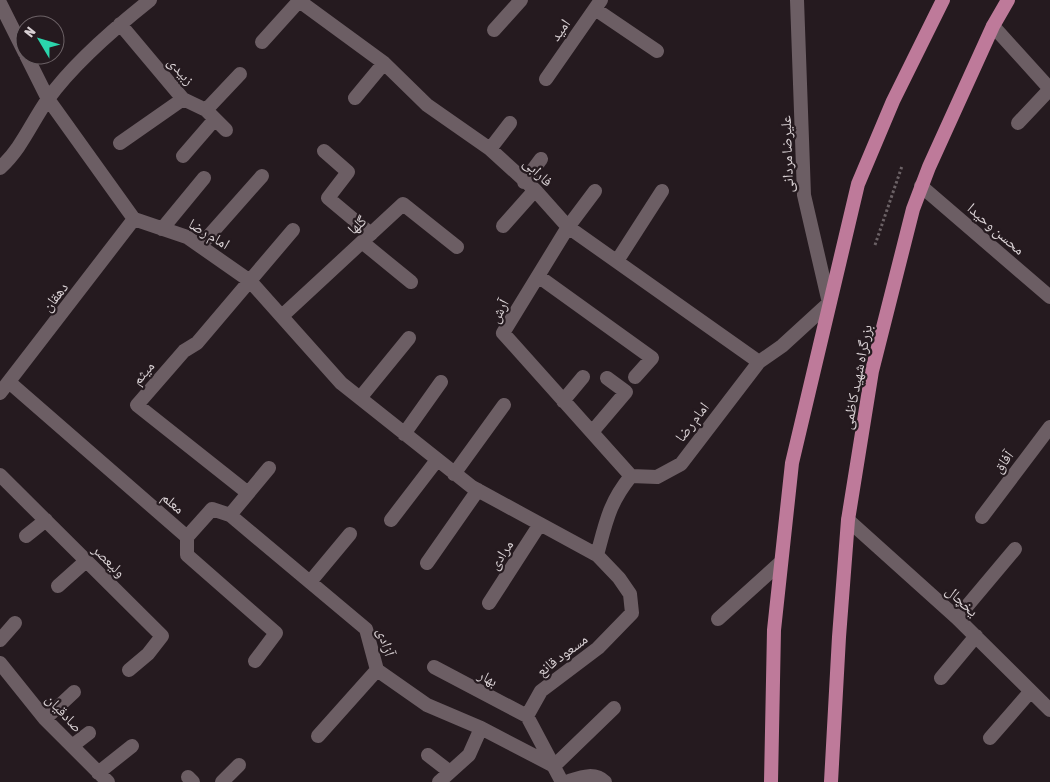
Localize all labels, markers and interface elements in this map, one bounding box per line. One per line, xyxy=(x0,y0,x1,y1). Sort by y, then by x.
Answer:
north arrow xyxy=(15,15,65,65)
street label: امید xyxy=(546,15,573,44)
text: N xyxy=(21,24,39,40)
street label: زبیدی xyxy=(163,53,198,90)
street label: علیرضا مردانی xyxy=(777,115,798,193)
street label: فارابی xyxy=(519,154,556,191)
street label: محسن وحیدا xyxy=(963,199,1029,260)
street label: گلها xyxy=(344,212,370,238)
street label: امام رضا xyxy=(185,215,233,254)
street label: دهقان xyxy=(38,279,73,316)
street label: آرش xyxy=(485,295,514,327)
street label: بزرگراه شهید کاظمی xyxy=(838,323,877,431)
street label: میثم xyxy=(128,357,159,389)
street label: امام رضا xyxy=(671,399,714,446)
street label: آفاق xyxy=(989,446,1019,477)
street label: معلم xyxy=(157,488,188,519)
street label: مرادی xyxy=(485,537,518,574)
street label: ولیعصر xyxy=(88,540,129,581)
street label: یخچال xyxy=(941,582,982,621)
street label: آزادی xyxy=(372,626,399,660)
street label: مسعود قانع xyxy=(533,630,592,681)
street label: بهار xyxy=(474,665,501,691)
street label: صادقیان xyxy=(41,690,86,737)

